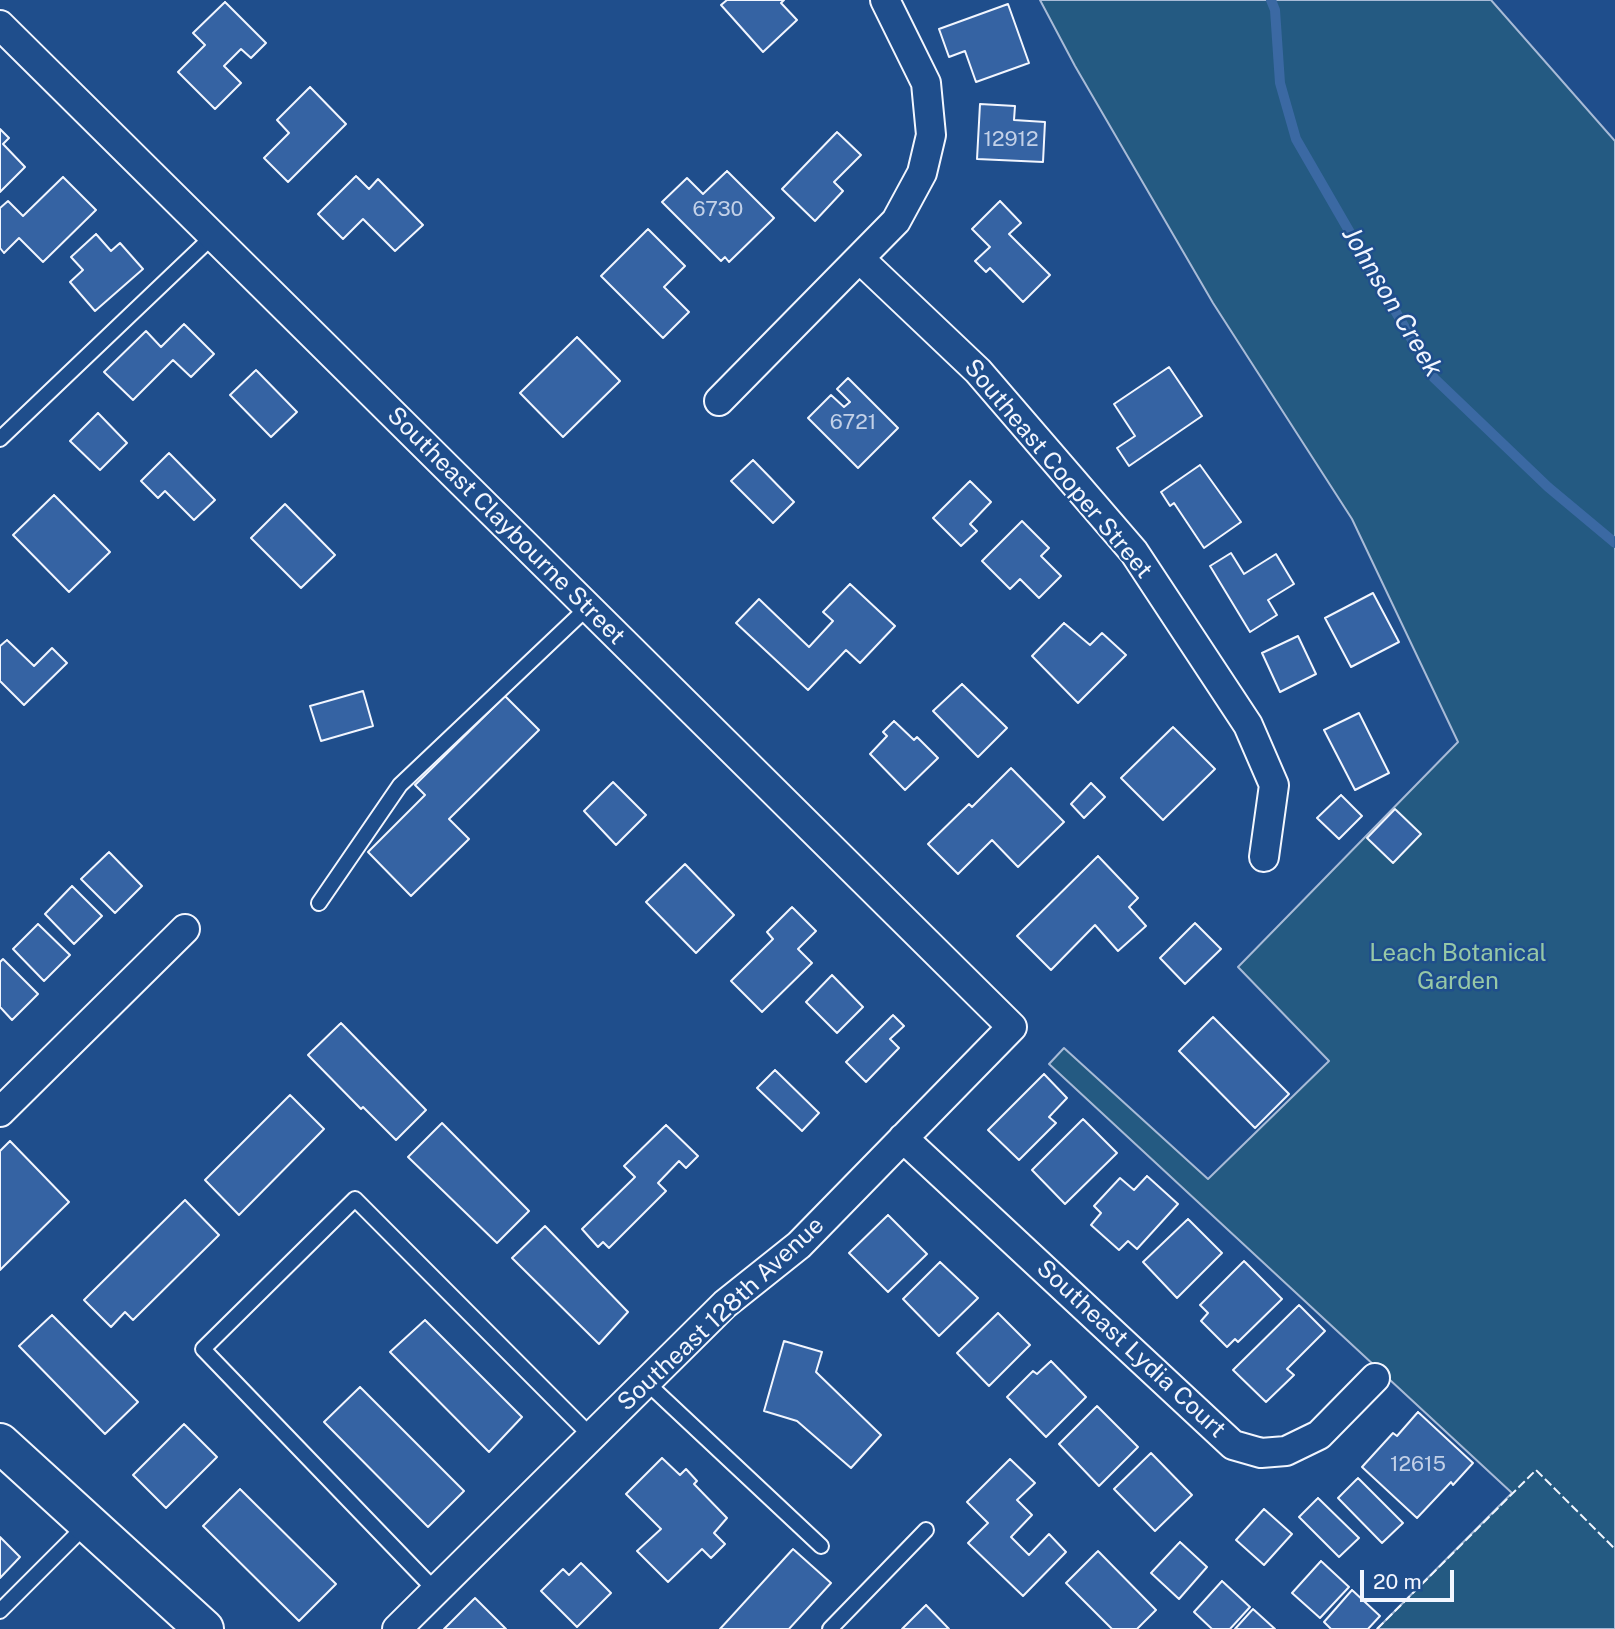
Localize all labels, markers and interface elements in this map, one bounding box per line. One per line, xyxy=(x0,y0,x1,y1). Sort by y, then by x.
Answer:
house number: 12912 xyxy=(983,127,1039,153)
house number: 6730 xyxy=(693,197,743,223)
water label: Johnson Creek xyxy=(1335,221,1449,383)
street label: Southeast Cooper Street xyxy=(958,354,1158,584)
street label: Southeast Claybourne Street xyxy=(381,401,631,651)
house number: 6721 xyxy=(830,410,876,436)
park label: Leach Botanical Garden xyxy=(1369,940,1547,996)
street label: Southeast 128th Avenue xyxy=(612,1211,830,1417)
street label: Southeast Lydia Court xyxy=(1031,1254,1231,1444)
house number: 12615 xyxy=(1390,1452,1446,1478)
scale bar xyxy=(1363,1556,1458,1600)
text: 20 m xyxy=(1373,1569,1422,1594)

